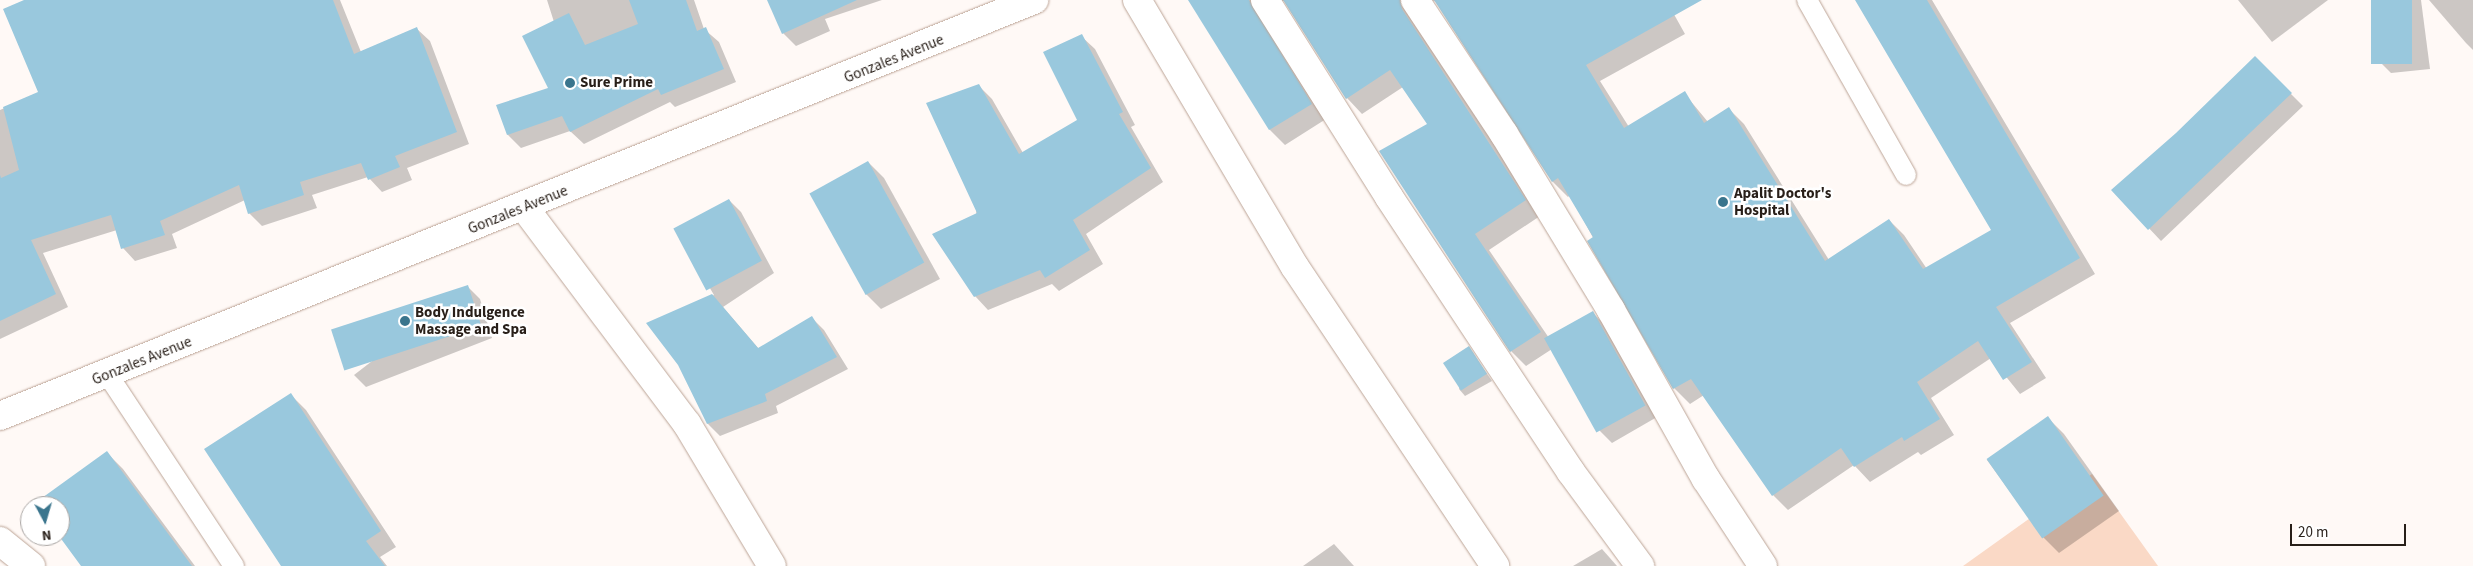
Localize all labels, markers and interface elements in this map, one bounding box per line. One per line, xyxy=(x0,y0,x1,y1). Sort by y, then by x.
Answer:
street label: Gonzales Avenue xyxy=(842,31,946,87)
place label: Sure Prime xyxy=(580,74,653,92)
marker: Sure Prime xyxy=(564,77,576,89)
street label: Gonzales Avenue xyxy=(466,182,570,238)
place label: Apalit Doctor's Hospital xyxy=(1734,184,1831,219)
marker: Apalit Doctor's Hospital xyxy=(1716,195,1730,209)
place label: Body Indulgence Massage and Spa xyxy=(415,303,527,338)
marker: Body Indulgence Massage and Spa xyxy=(399,315,411,327)
street label: Gonzales Avenue xyxy=(90,333,194,389)
north arrow xyxy=(20,496,70,546)
scale bar xyxy=(2293,514,2409,546)
text: 20 m xyxy=(2298,522,2328,543)
text: N xyxy=(41,524,52,545)

